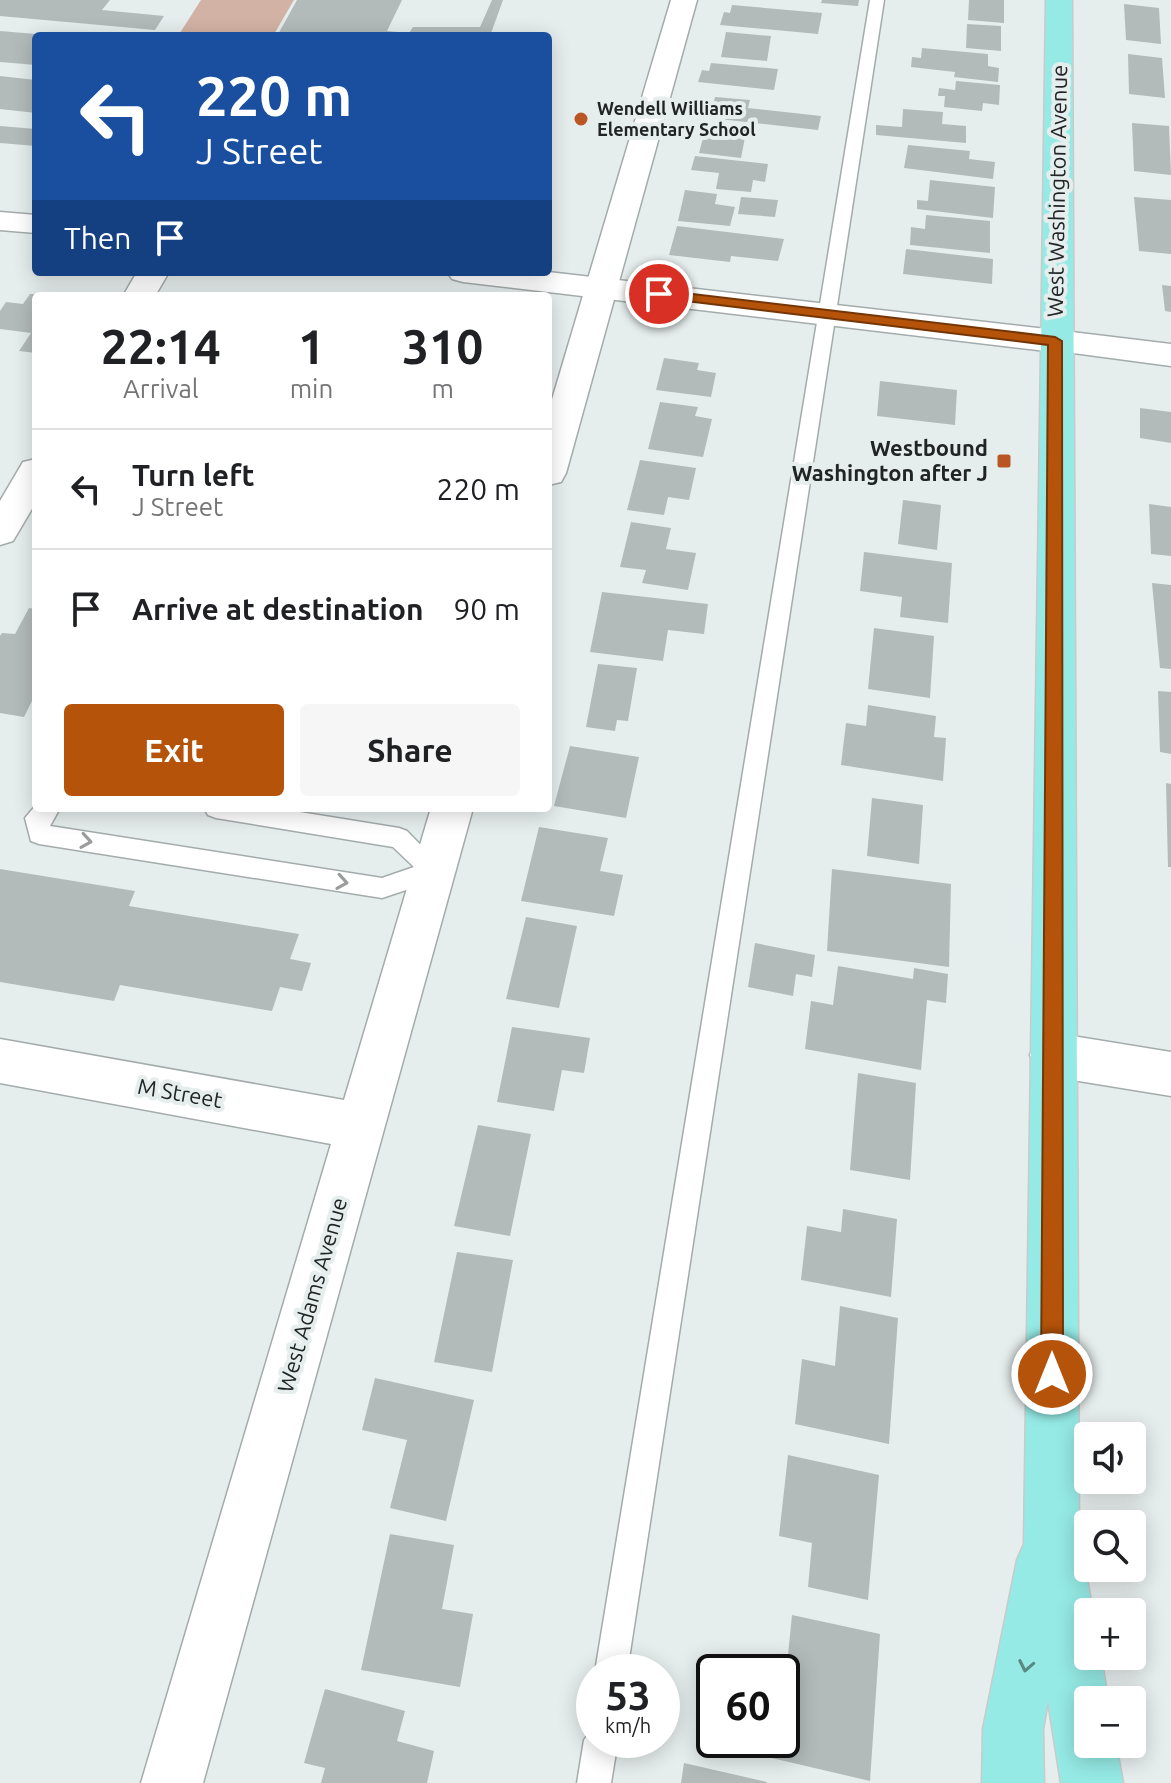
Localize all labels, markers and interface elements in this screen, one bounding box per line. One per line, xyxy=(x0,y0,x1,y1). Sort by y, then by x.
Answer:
icon: left xyxy=(64,64,168,168)
text: 220 m xyxy=(196,64,352,127)
street label: West Washington Avenue xyxy=(1042,65,1071,317)
place label: Wendell Williams Elementary School xyxy=(597,98,756,139)
marker: Wendell Williams Elementary School xyxy=(572,110,590,128)
text: J Street xyxy=(196,130,322,171)
icon: arrive xyxy=(148,216,192,260)
text: Then xyxy=(64,221,132,255)
pin xyxy=(625,260,693,328)
icon: arrive xyxy=(637,272,681,316)
text: 22:14 xyxy=(101,319,221,373)
text: 1 xyxy=(298,319,325,373)
text: 310 xyxy=(402,319,483,373)
text: Arrival xyxy=(123,374,199,403)
text: min xyxy=(290,374,333,403)
text: m xyxy=(431,374,454,403)
place label: Westbound Washington after J xyxy=(792,435,988,485)
marker: Westbound Washington after J xyxy=(995,452,1013,470)
text: Turn left xyxy=(132,458,254,492)
icon: left xyxy=(64,467,108,511)
text: 220 m xyxy=(436,472,520,506)
text: J Street xyxy=(132,492,223,521)
icon: arrive xyxy=(64,587,108,631)
text: Arrive at destination xyxy=(132,592,424,626)
text: 90 m xyxy=(453,592,520,626)
button: Exit xyxy=(64,704,284,796)
button: Share xyxy=(300,704,520,796)
one-way arrow xyxy=(79,832,92,849)
one-way arrow xyxy=(336,873,349,890)
street label: M Street xyxy=(136,1073,225,1112)
street label: West Adams Avenue xyxy=(272,1195,351,1395)
position arrow xyxy=(1010,1332,1094,1416)
map controls xyxy=(1074,1422,1146,1758)
button: sound xyxy=(1074,1422,1146,1494)
button: search xyxy=(1074,1510,1146,1582)
button: + xyxy=(1074,1598,1146,1670)
speed limit sign: 60 xyxy=(696,1654,800,1758)
one-way arrow xyxy=(1018,1659,1035,1672)
text: 53 xyxy=(605,1673,651,1718)
button: − xyxy=(1074,1686,1146,1758)
text: km/h xyxy=(605,1714,651,1737)

